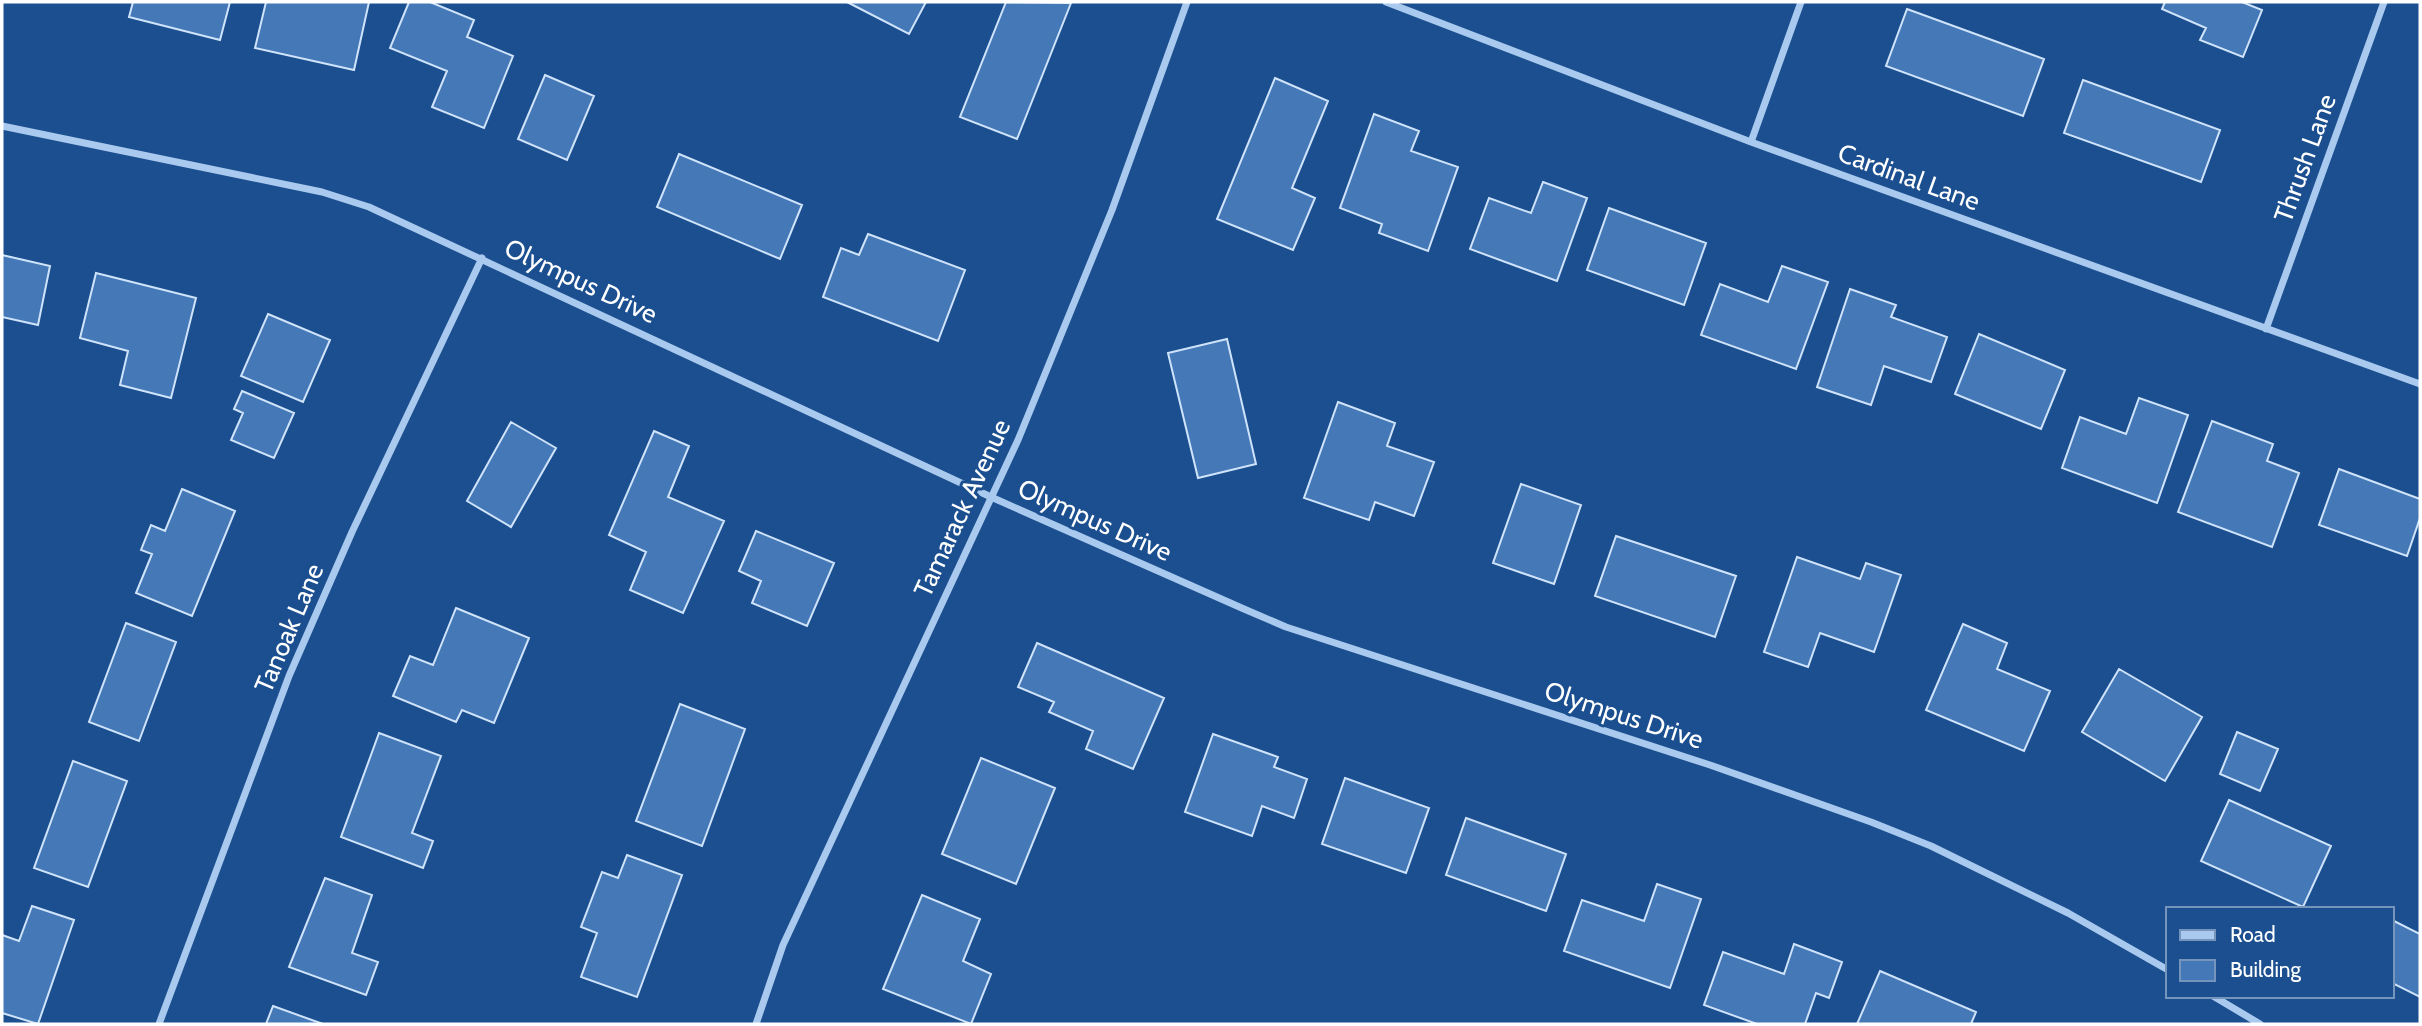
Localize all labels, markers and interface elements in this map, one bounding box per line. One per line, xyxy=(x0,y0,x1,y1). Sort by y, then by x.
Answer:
street label: Thrush Lane xyxy=(2267,90,2343,226)
street label: Cardinal Lane xyxy=(1834,137,1984,217)
street label: Olympus Drive xyxy=(500,232,662,330)
street label: Tamarack Avenue xyxy=(907,414,1017,602)
street label: Olympus Drive xyxy=(1013,472,1177,568)
street label: Tanoak Lane xyxy=(248,559,330,697)
street label: Olympus Drive xyxy=(1541,674,1707,756)
legend xyxy=(2166,907,2394,998)
text: Road xyxy=(2230,922,2276,947)
text: Building xyxy=(2230,957,2302,982)

